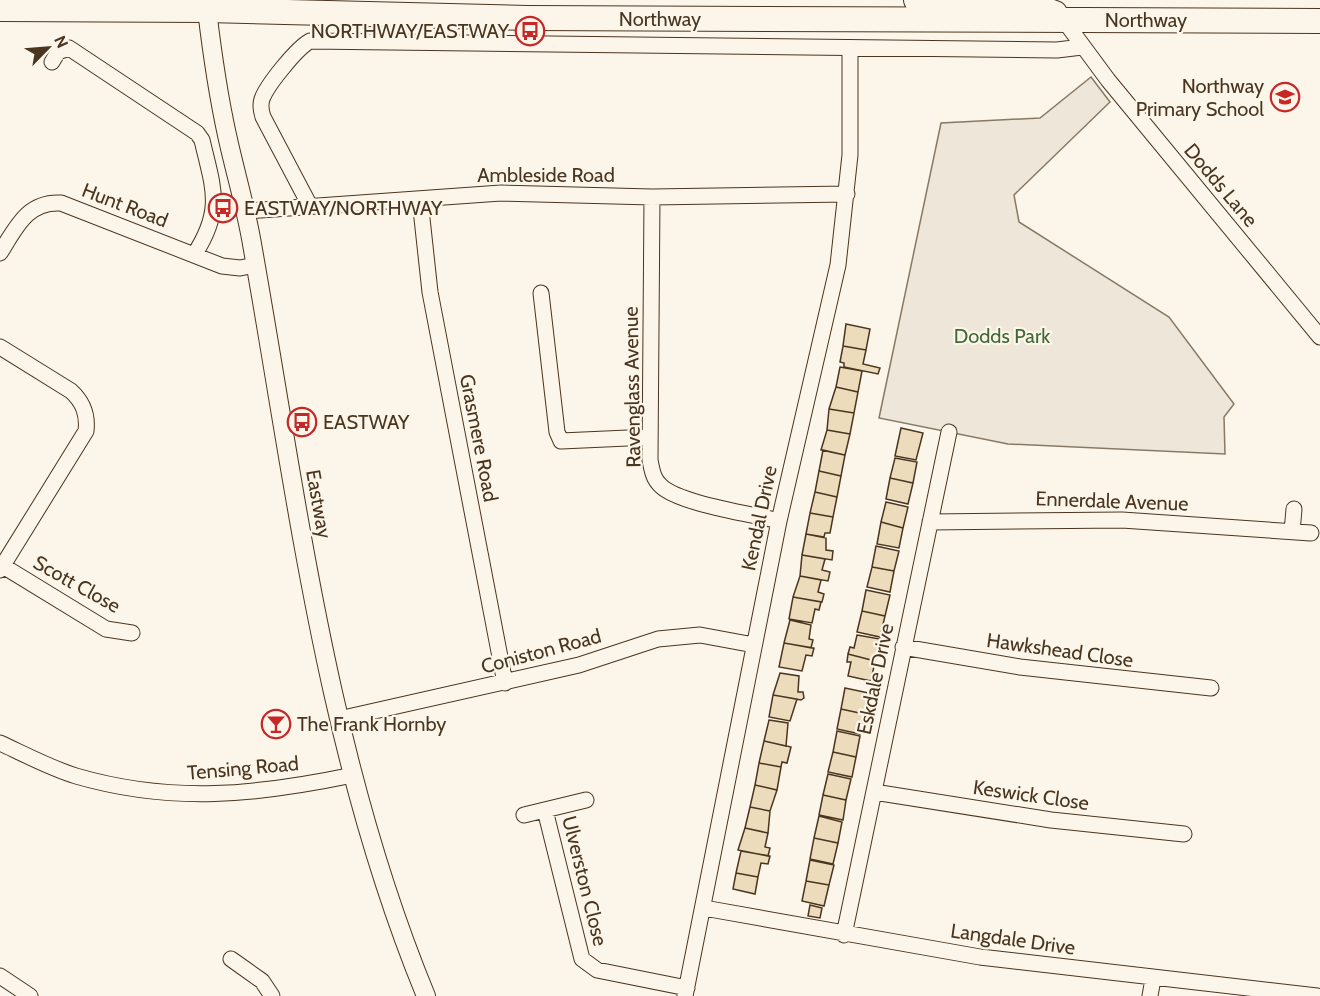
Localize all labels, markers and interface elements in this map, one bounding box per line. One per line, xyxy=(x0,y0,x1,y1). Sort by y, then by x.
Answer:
street label: Northway xyxy=(619,7,701,31)
street label: Northway xyxy=(1105,8,1187,32)
bus stop icon: NORTHWAY/EASTWAY xyxy=(514,15,546,47)
north arrow xyxy=(18,18,78,78)
place label: NORTHWAY/EASTWAY xyxy=(311,19,510,43)
text: N xyxy=(50,33,72,51)
place label: Northway Primary School xyxy=(1136,74,1264,121)
school or university icon: Northway Primary School xyxy=(1269,81,1301,113)
street label: Dodds Lane xyxy=(1179,138,1263,232)
street label: Ambleside Road xyxy=(477,163,615,187)
street label: Hunt Road xyxy=(79,178,171,232)
bus stop icon: EASTWAY/NORTHWAY xyxy=(207,192,239,224)
place label: EASTWAY/NORTHWAY xyxy=(244,196,443,220)
street label: Ravenglass Avenue xyxy=(619,306,645,468)
park label: Dodds Park xyxy=(954,324,1050,348)
street label: Grasmere Road xyxy=(455,372,503,504)
bus stop icon: EASTWAY xyxy=(286,406,318,438)
place label: EASTWAY xyxy=(323,410,410,434)
street label: Kendal Drive xyxy=(736,463,782,573)
street label: Eastway xyxy=(301,468,337,540)
street label: Ennerdale Avenue xyxy=(1035,486,1189,516)
street label: Scott Close xyxy=(29,550,125,618)
street label: Eskdale Drive xyxy=(852,621,898,737)
street label: Coniston Road xyxy=(478,623,604,679)
street label: Hawkshead Close xyxy=(985,628,1135,672)
bar icon: The Frank Hornby xyxy=(260,708,292,740)
place label: The Frank Hornby xyxy=(297,712,446,736)
street label: Tensing Road xyxy=(186,751,300,785)
street label: Keswick Close xyxy=(971,775,1091,815)
street label: Ulverston Close xyxy=(557,814,613,948)
street label: Langdale Drive xyxy=(949,918,1077,960)

